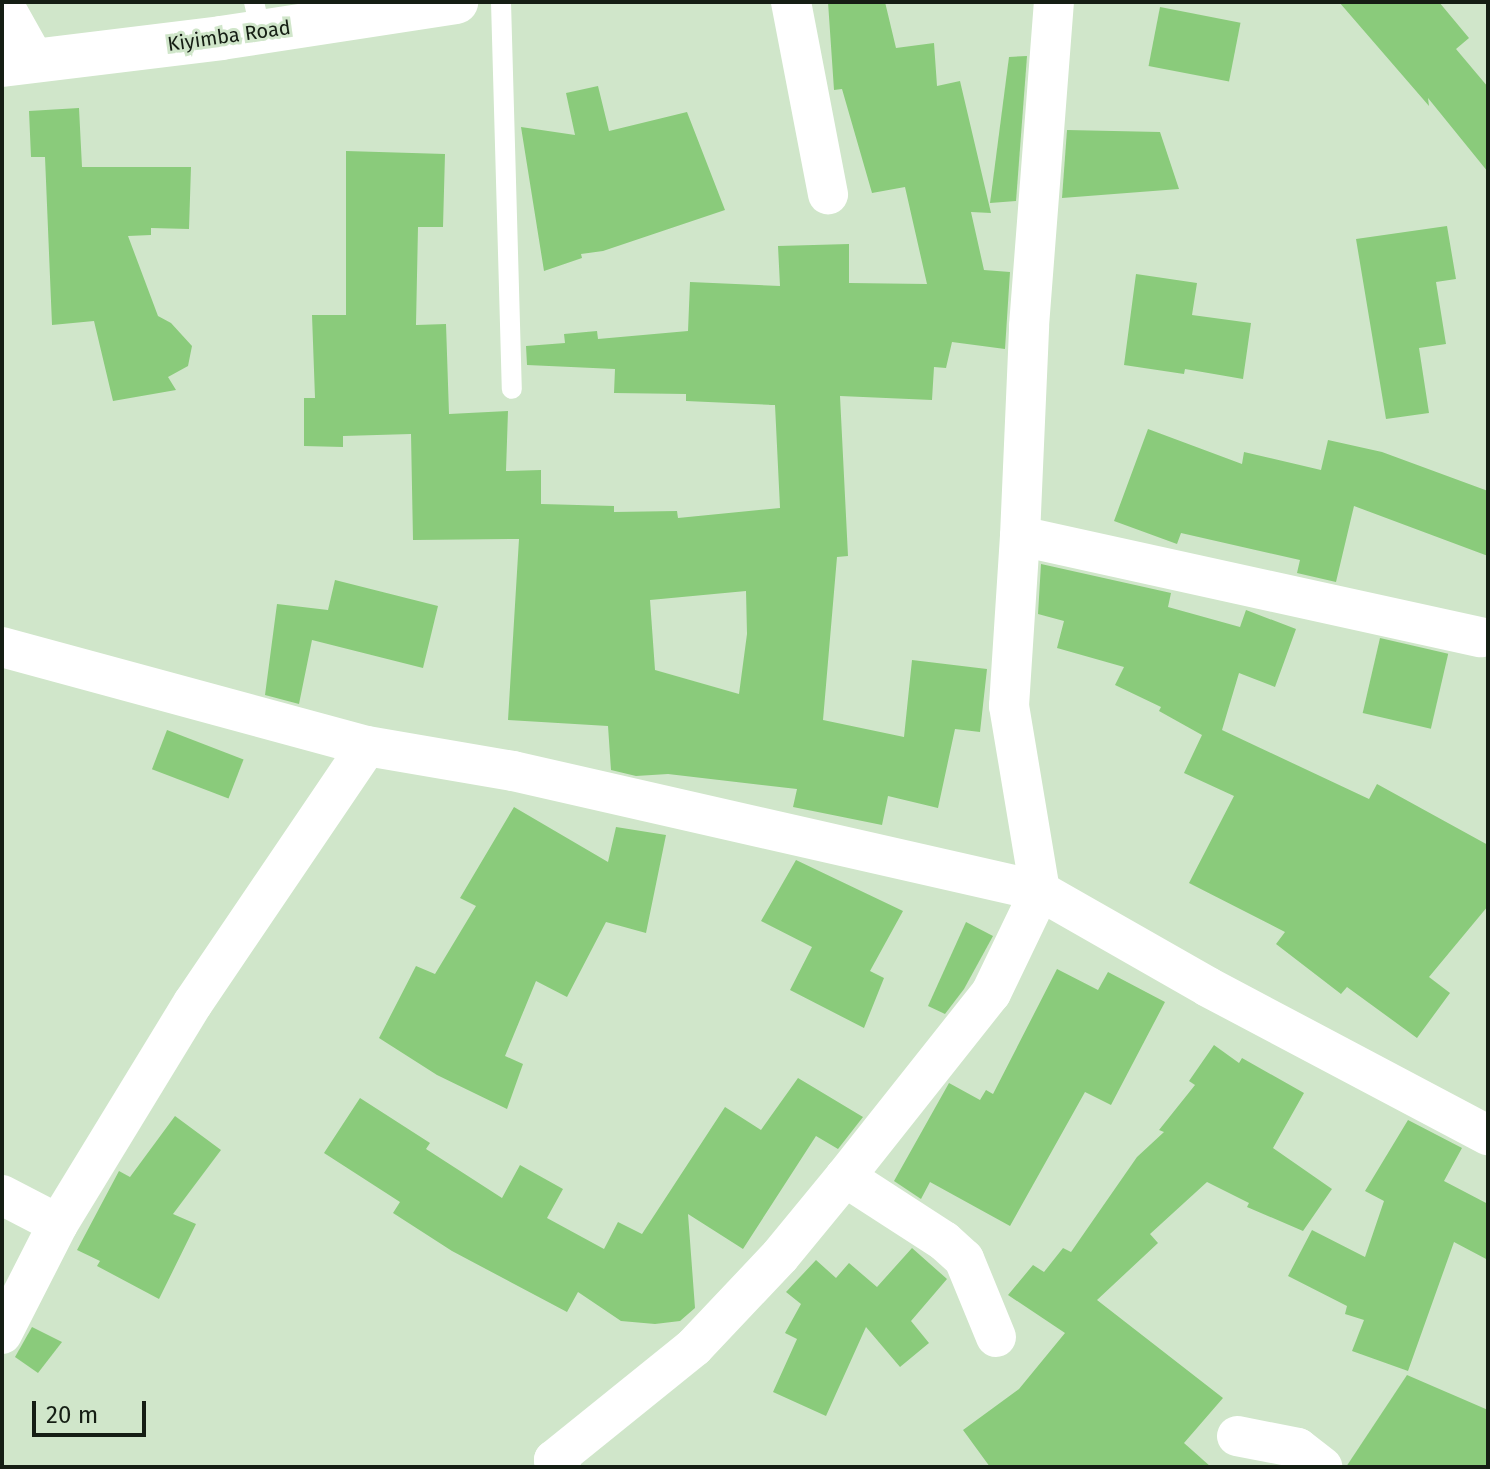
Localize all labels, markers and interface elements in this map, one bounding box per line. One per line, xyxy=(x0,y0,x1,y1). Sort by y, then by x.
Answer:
street label: Kiyimba Road xyxy=(166,15,292,57)
scale bar xyxy=(36,1385,150,1435)
text: 20 m xyxy=(46,1401,98,1429)

